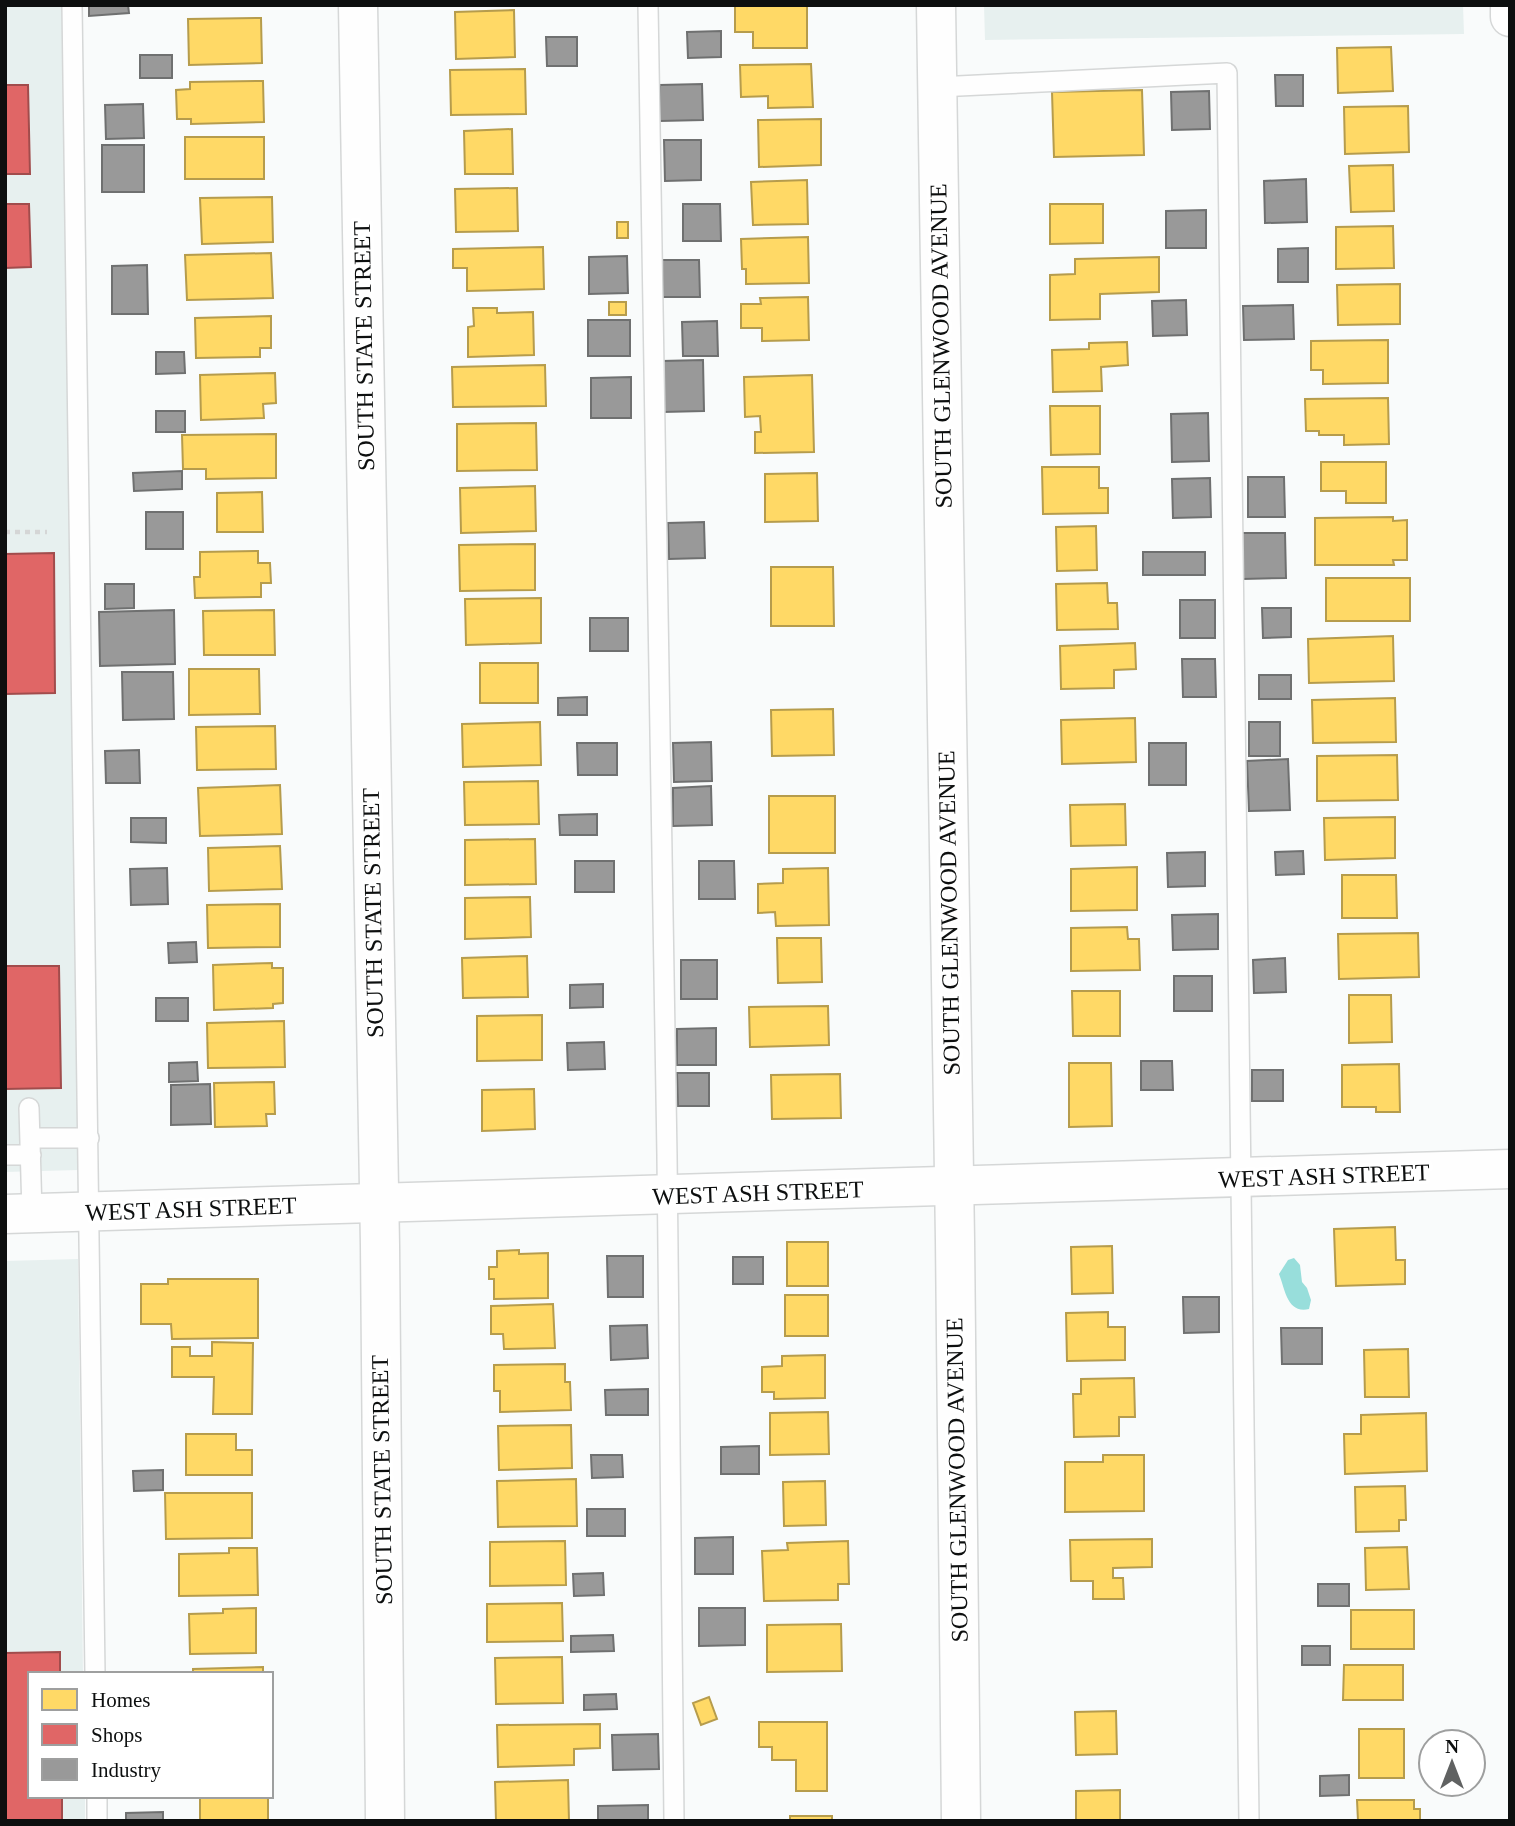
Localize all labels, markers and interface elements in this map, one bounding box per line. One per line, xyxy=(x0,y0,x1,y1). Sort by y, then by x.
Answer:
street label: SOUTH GLENWOOD AVENUE xyxy=(925,183,957,509)
street label: SOUTH STATE STREET xyxy=(349,220,379,471)
street label: SOUTH GLENWOOD AVENUE xyxy=(933,750,965,1076)
street label: SOUTH STATE STREET xyxy=(358,787,388,1038)
street label: WEST ASH STREET xyxy=(1218,1159,1431,1193)
street label: WEST ASH STREET xyxy=(652,1176,865,1210)
street label: WEST ASH STREET xyxy=(85,1192,298,1226)
street label: SOUTH GLENWOOD AVENUE xyxy=(941,1317,973,1643)
street label: SOUTH STATE STREET xyxy=(367,1354,397,1605)
legend xyxy=(28,1672,273,1798)
text: Homes xyxy=(91,1688,151,1712)
text: Shops xyxy=(91,1723,142,1747)
north arrow xyxy=(1417,1728,1487,1798)
text: N xyxy=(1445,1736,1459,1757)
text: Industry xyxy=(91,1758,161,1782)

